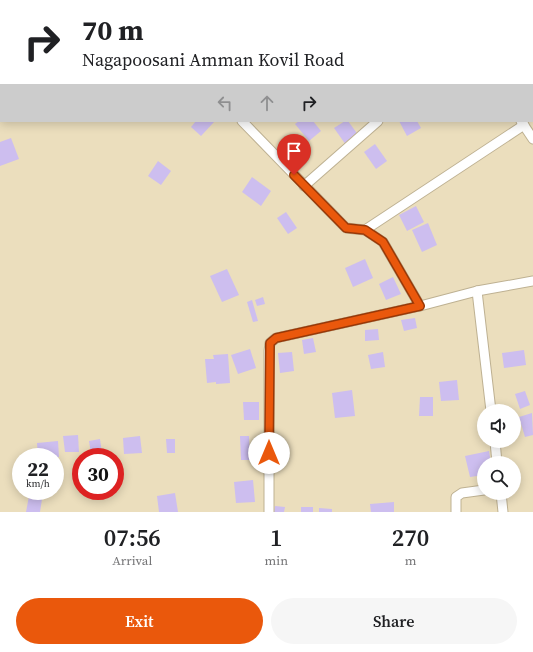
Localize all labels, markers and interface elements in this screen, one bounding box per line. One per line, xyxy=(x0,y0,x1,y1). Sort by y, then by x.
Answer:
text: 70 m xyxy=(82,11,144,49)
icon: right xyxy=(16,16,68,68)
text: Nagapoosani Amman Kovil Road xyxy=(82,47,344,72)
icon: left xyxy=(214,92,236,114)
icon: ahead xyxy=(256,92,278,114)
icon: right xyxy=(298,92,320,114)
pin xyxy=(277,134,311,175)
icon: arrive xyxy=(283,140,305,162)
map controls xyxy=(477,404,521,500)
button: sound xyxy=(477,404,521,448)
position arrow xyxy=(248,432,290,474)
speed limit sign: 30 xyxy=(72,448,124,500)
text: 22 xyxy=(27,455,49,483)
button: search xyxy=(477,456,521,500)
text: km/h xyxy=(26,477,50,490)
text: 07:56 xyxy=(104,521,161,554)
text: 1 xyxy=(270,521,283,554)
text: 270 xyxy=(392,521,429,554)
text: Arrival xyxy=(112,552,152,569)
text: min xyxy=(265,552,288,569)
text: m xyxy=(405,552,416,569)
button: Exit xyxy=(16,598,263,644)
button: Share xyxy=(271,598,517,644)

